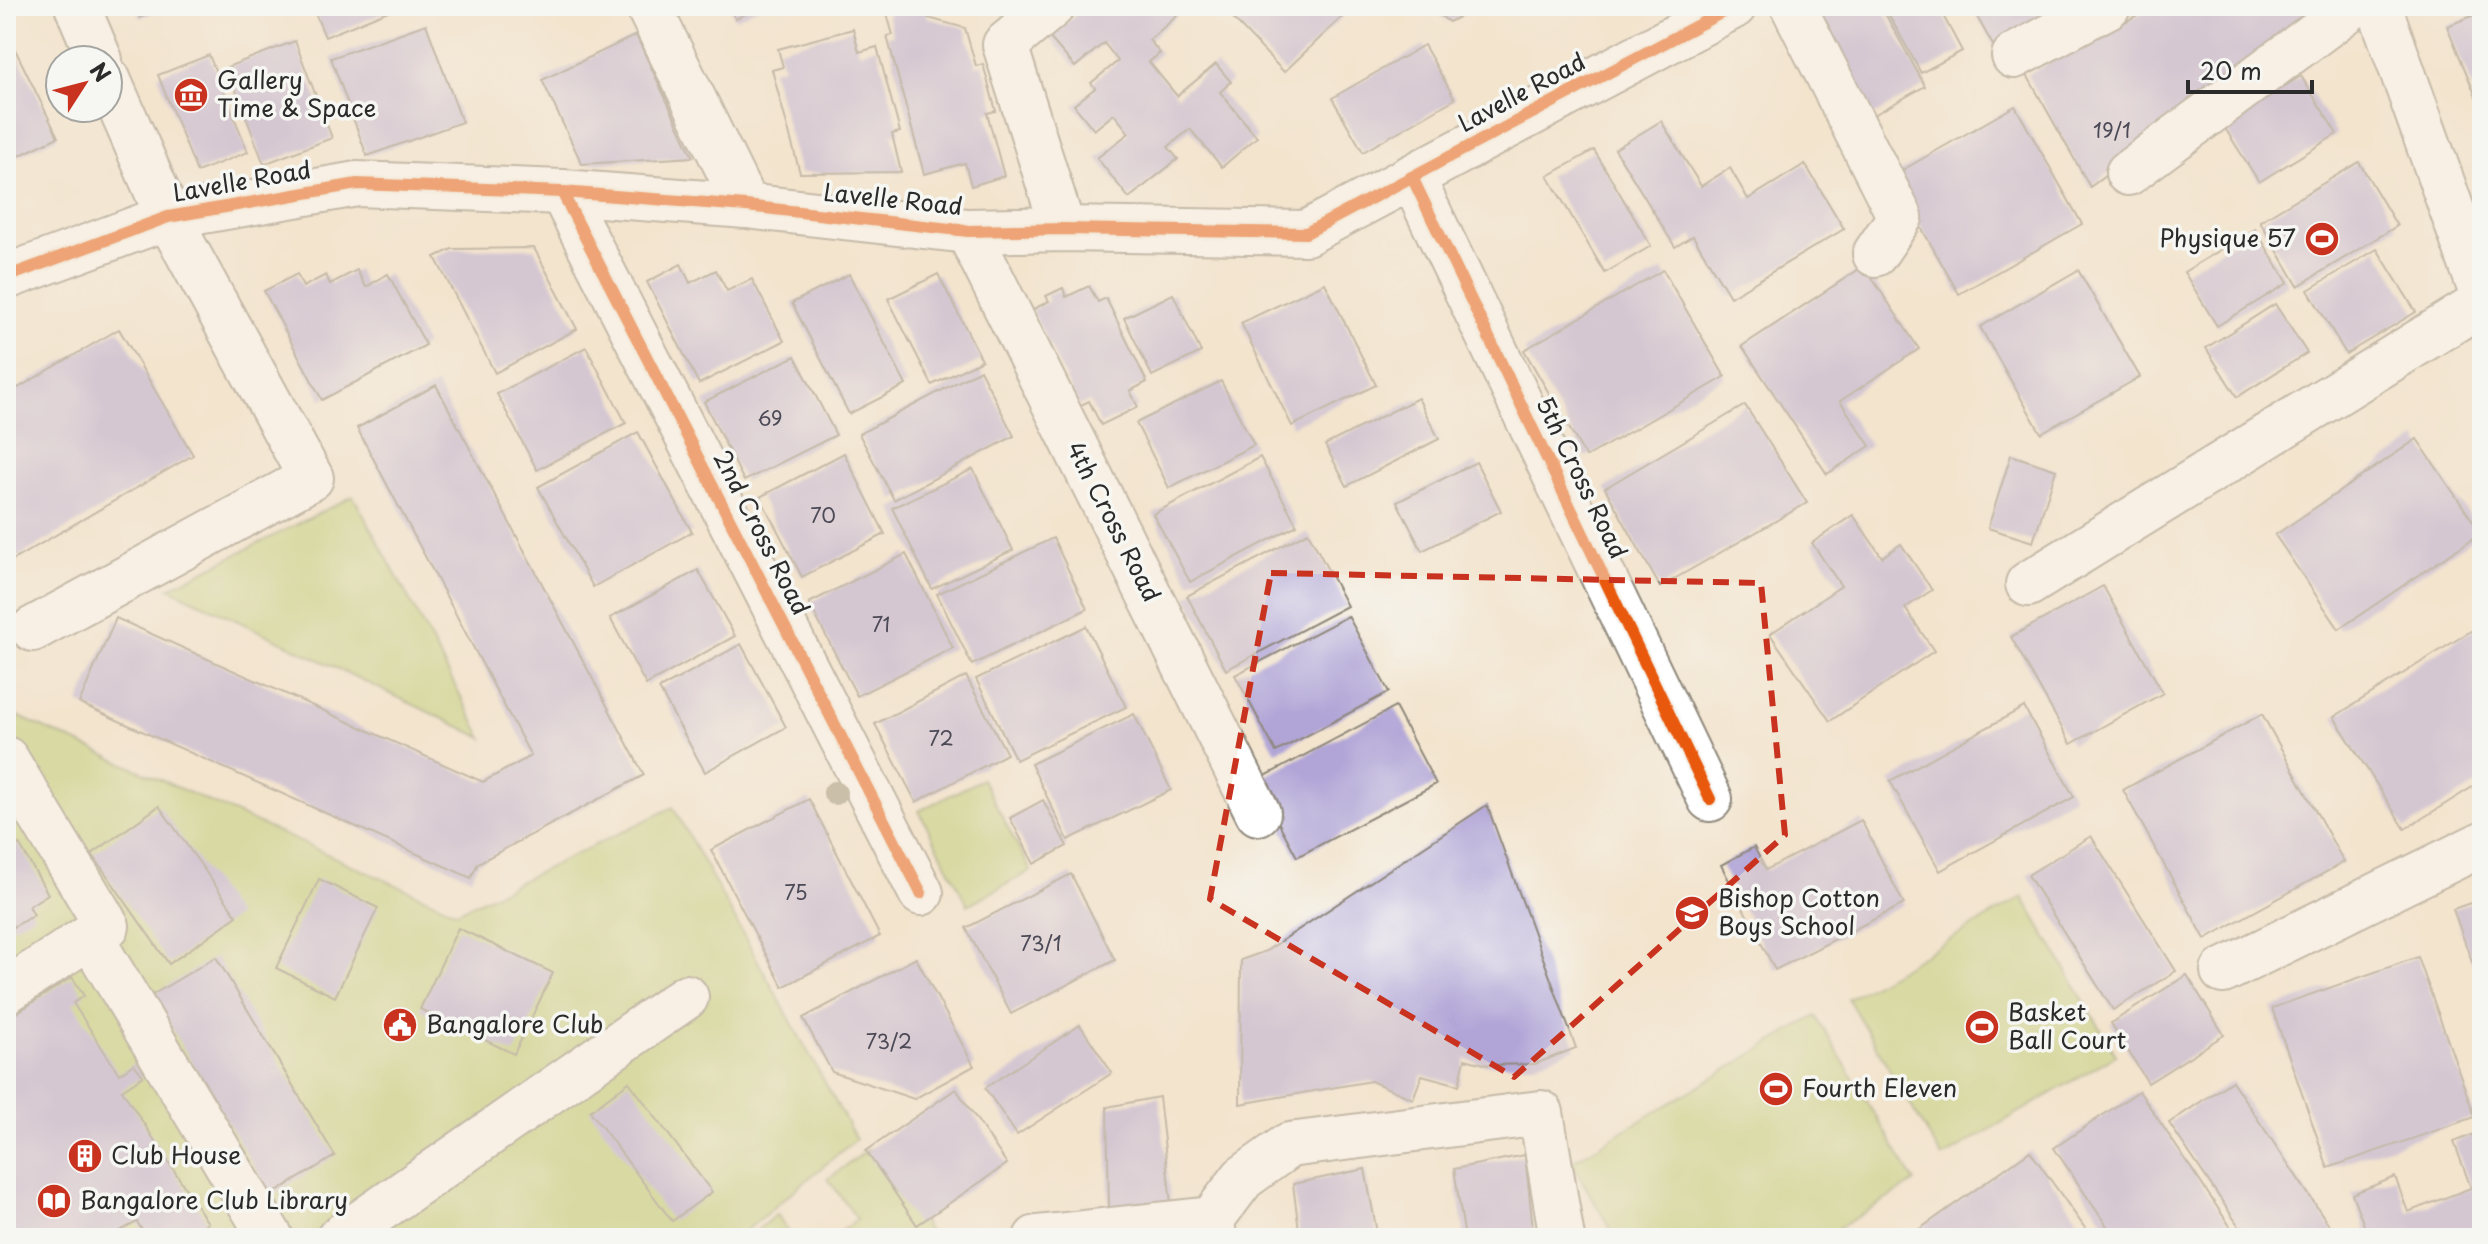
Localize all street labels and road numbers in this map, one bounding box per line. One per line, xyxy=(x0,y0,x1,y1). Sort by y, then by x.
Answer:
street label: Lavelle Road xyxy=(1451,42,1591,140)
street label: Lavelle Road xyxy=(170,150,314,210)
street label: Lavelle Road xyxy=(822,173,965,223)
street label: 5th Cross Road xyxy=(1528,390,1638,564)
street label: 4th Cross Road xyxy=(1059,434,1171,608)
street label: 2nd Cross Road xyxy=(706,443,820,621)

